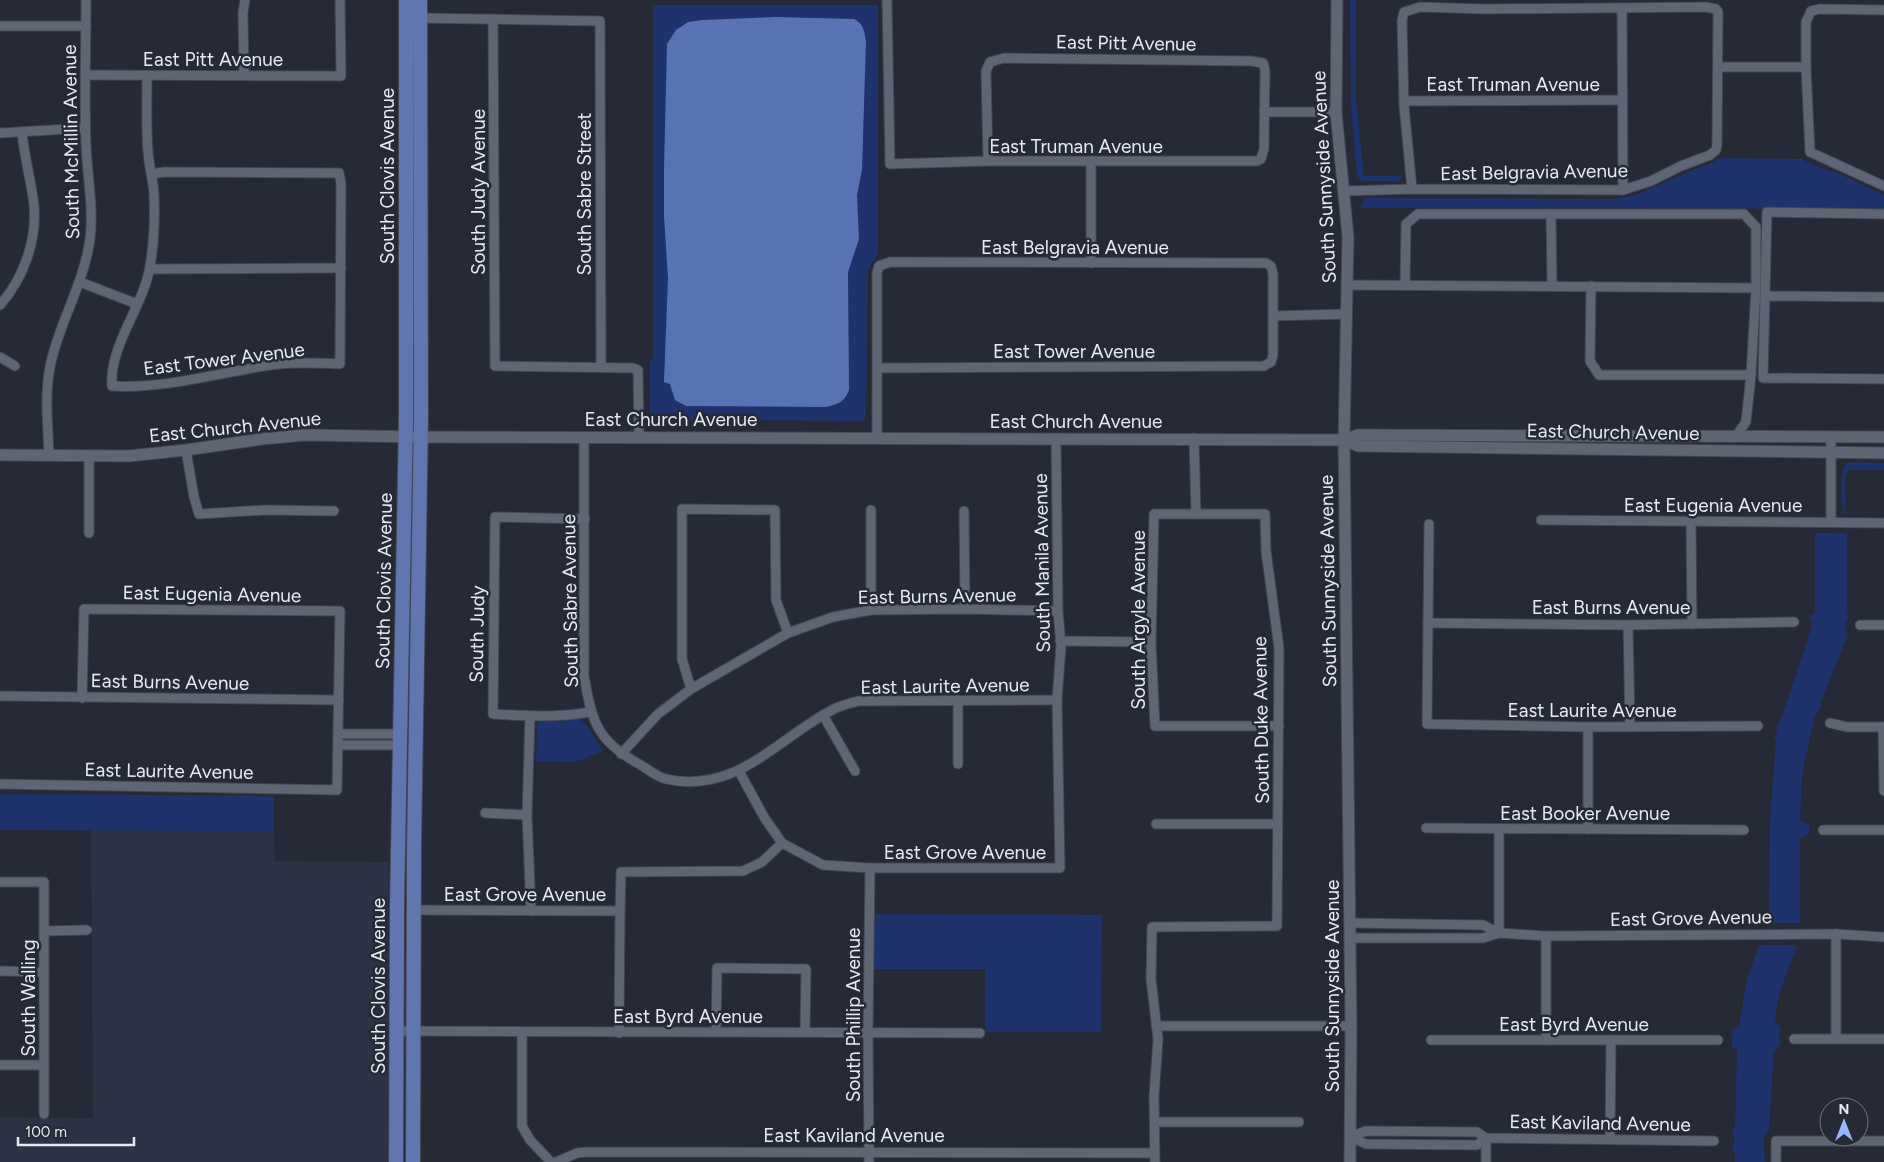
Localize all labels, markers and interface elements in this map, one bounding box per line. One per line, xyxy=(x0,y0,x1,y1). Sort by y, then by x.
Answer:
street label: East Pitt Avenue xyxy=(1056,30,1196,56)
street label: South McMillin Avenue xyxy=(58,44,84,240)
street label: East Pitt Avenue xyxy=(143,48,283,71)
street label: South Sunnyside Avenue xyxy=(1307,70,1341,284)
street label: East Truman Avenue xyxy=(1426,73,1600,96)
street label: South Clovis Avenue xyxy=(376,88,399,264)
street label: South Judy Avenue xyxy=(467,109,490,275)
street label: South Sabre Street xyxy=(573,113,596,275)
street label: East Truman Avenue xyxy=(989,135,1163,158)
street label: East Belgravia Avenue xyxy=(1440,159,1628,185)
street label: East Belgravia Avenue xyxy=(981,236,1169,259)
street label: East Tower Avenue xyxy=(142,338,306,380)
street label: East Tower Avenue xyxy=(993,340,1155,363)
street label: East Church Avenue xyxy=(148,407,322,447)
street label: East Church Avenue xyxy=(585,408,757,431)
street label: East Church Avenue xyxy=(990,410,1162,433)
street label: East Church Avenue xyxy=(1526,419,1700,445)
street label: South Manila Avenue xyxy=(1029,473,1055,653)
street label: South Sunnyside Avenue xyxy=(1315,474,1341,688)
street label: South Clovis Avenue xyxy=(371,493,397,669)
street label: East Eugenia Avenue xyxy=(1624,494,1802,517)
street label: South Sabre Avenue xyxy=(557,514,583,688)
street label: South Argyle Avenue xyxy=(1127,530,1150,710)
street label: East Eugenia Avenue xyxy=(122,581,302,607)
street label: East Burns Avenue xyxy=(857,583,1017,609)
street label: South Judy xyxy=(465,585,489,683)
street label: East Burns Avenue xyxy=(1532,596,1690,619)
street label: South Duke Avenue xyxy=(1248,636,1274,804)
street label: East Burns Avenue xyxy=(90,669,250,695)
street label: East Laurite Avenue xyxy=(860,673,1030,699)
street label: East Laurite Avenue xyxy=(1507,699,1677,722)
street label: East Laurite Avenue xyxy=(84,758,254,784)
street label: East Booker Avenue xyxy=(1500,802,1670,825)
street label: East Grove Avenue xyxy=(884,841,1046,864)
street label: South Sunnyside Avenue xyxy=(1321,880,1344,1092)
street label: East Grove Avenue xyxy=(444,883,606,906)
street label: South Clovis Avenue xyxy=(367,898,390,1074)
street label: East Grove Avenue xyxy=(1610,905,1772,931)
street label: South Phillip Avenue xyxy=(842,928,865,1102)
street label: South Walling xyxy=(17,939,40,1057)
street label: East Byrd Avenue xyxy=(613,1005,763,1028)
street label: East Byrd Avenue xyxy=(1499,1013,1649,1036)
north arrow xyxy=(1819,1097,1869,1147)
text: N xyxy=(1839,1101,1849,1118)
street label: East Kaviland Avenue xyxy=(1509,1110,1691,1136)
scale bar xyxy=(18,1114,134,1146)
text: 100 m xyxy=(25,1123,67,1141)
street label: East Kaviland Avenue xyxy=(763,1124,945,1147)

